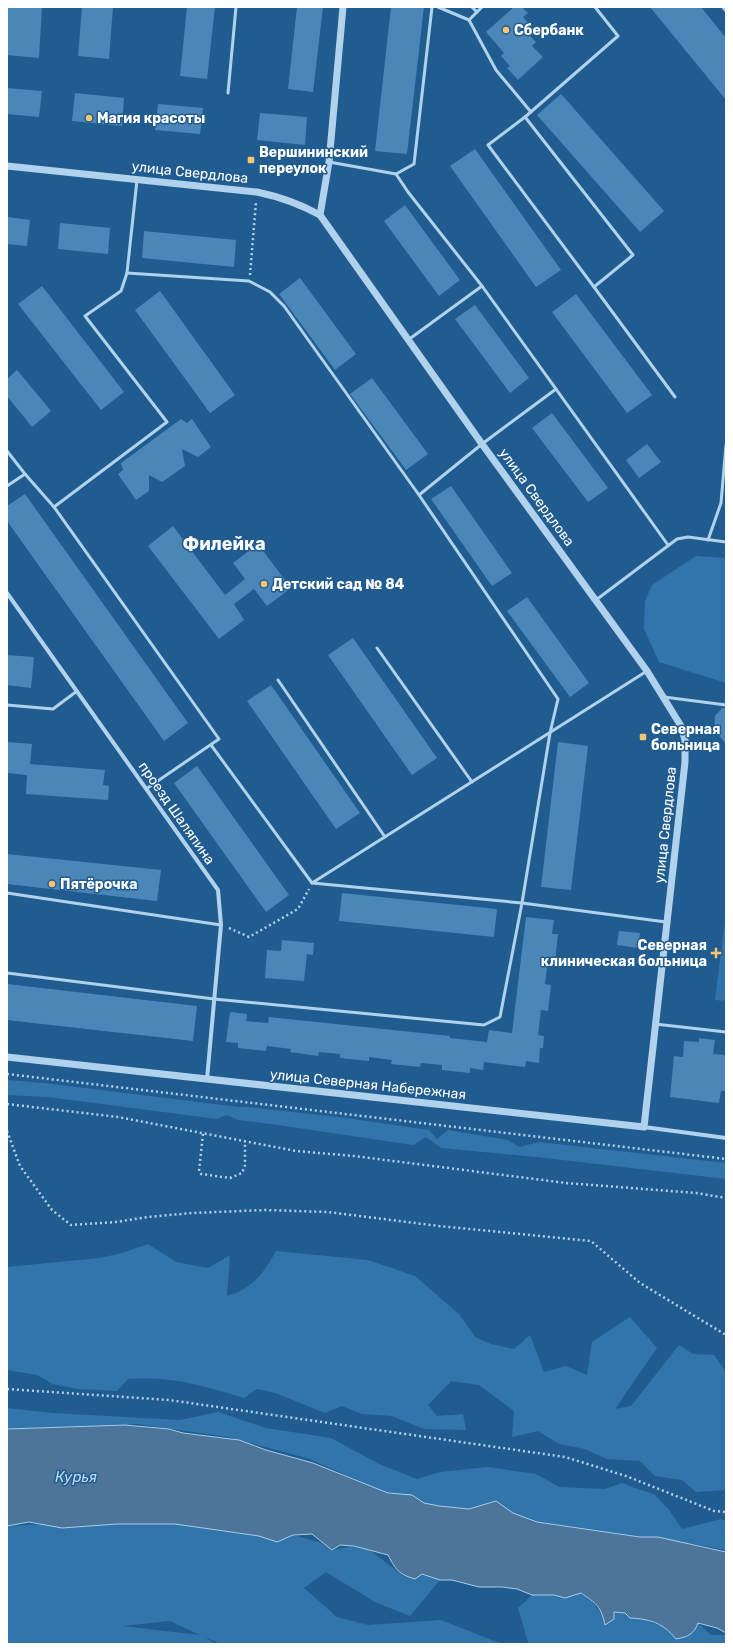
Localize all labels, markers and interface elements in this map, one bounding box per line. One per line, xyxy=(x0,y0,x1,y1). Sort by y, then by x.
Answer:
place label: Сбербанк xyxy=(514,22,584,39)
marker: Сбербанк xyxy=(501,25,511,35)
place label: Магия красоты xyxy=(97,110,205,127)
marker: Магия красоты xyxy=(84,113,94,123)
place label: Вершининский переулок xyxy=(259,144,368,177)
marker: Вершининский переулок xyxy=(246,155,256,165)
street label: улица Свердлова xyxy=(131,158,249,187)
street label: улица Свердлова xyxy=(495,445,578,550)
district label: Филейка xyxy=(182,533,266,555)
place label: Детский сад № 84 xyxy=(272,576,405,593)
marker: Детский сад № 84 xyxy=(259,579,269,589)
place label: Северная больница xyxy=(651,721,720,754)
marker: Северная больница xyxy=(638,732,648,742)
street label: проезд Шаляпина xyxy=(135,759,218,868)
street label: улица Свердлова xyxy=(651,766,680,884)
place label: Пятёрочка xyxy=(60,876,137,893)
marker: Пятёрочка xyxy=(47,879,57,889)
place label: Северная клиническая больница xyxy=(541,937,707,970)
marker: Северная клиническая больница xyxy=(710,947,722,959)
street label: улица Северная Набережная xyxy=(269,1066,467,1103)
water label: Курья xyxy=(55,1468,97,1486)

